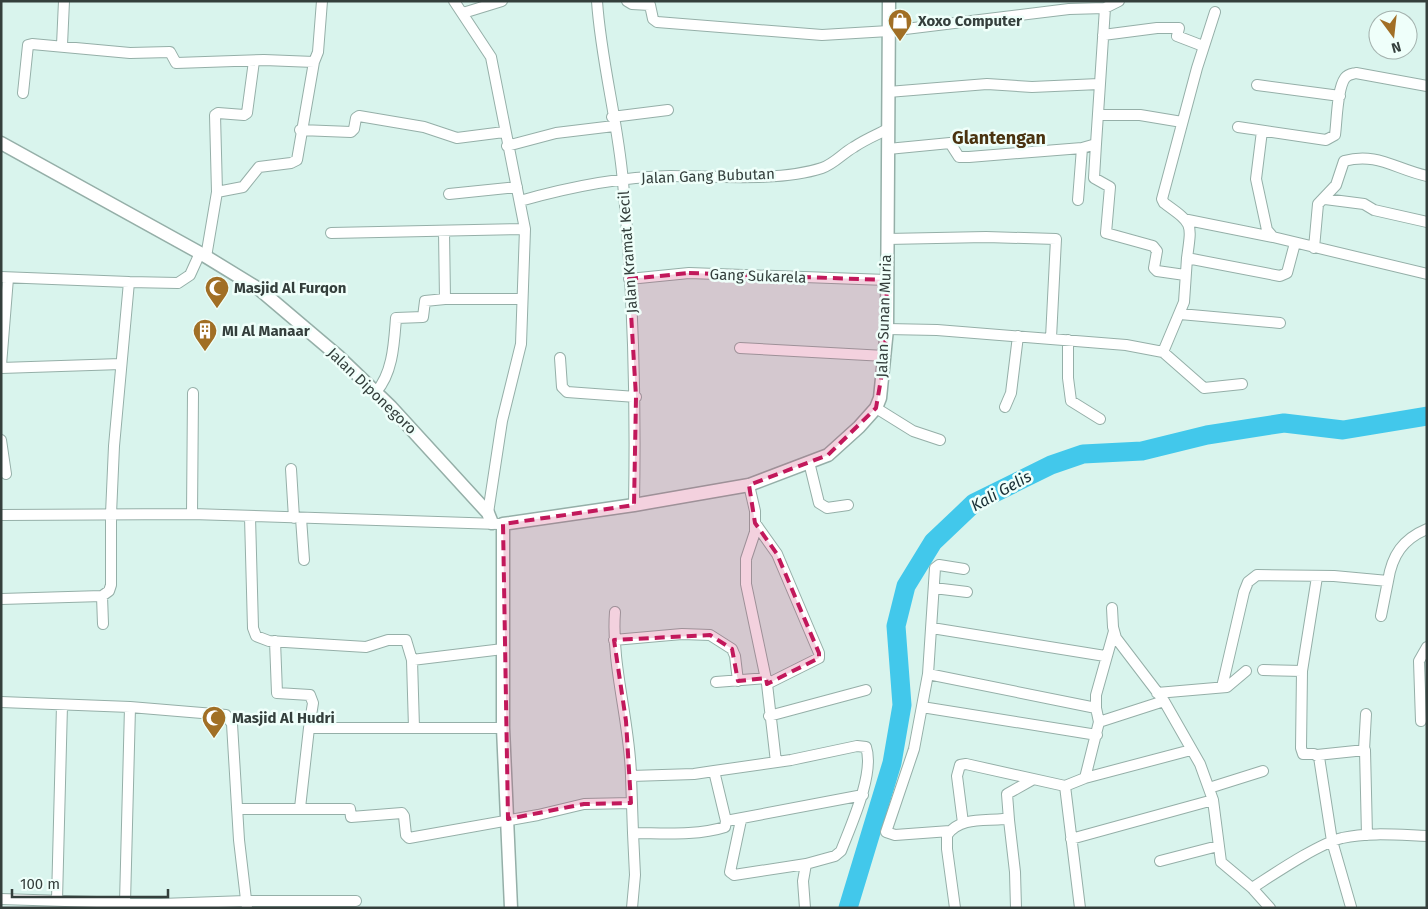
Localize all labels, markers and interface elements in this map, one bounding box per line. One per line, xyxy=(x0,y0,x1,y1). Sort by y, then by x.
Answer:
shop icon: Xoxo Computer xyxy=(887,8,913,42)
north arrow xyxy=(1368,10,1418,60)
place label: Xoxo Computer xyxy=(917,12,1023,30)
text: N xyxy=(1390,38,1403,56)
district label: Glantengan xyxy=(952,127,1046,149)
street label: Jalan Gang Bubutan xyxy=(641,165,775,187)
street label: Jalan Kramat Kecil xyxy=(615,189,641,314)
street label: Jalan Sunan Muria xyxy=(873,254,895,378)
street label: Gang Sukarela xyxy=(709,265,807,287)
mosque icon: Masjid Al Furqon xyxy=(204,275,230,309)
place label: Masjid Al Furqon xyxy=(234,279,346,297)
building icon: MI Al Manaar xyxy=(192,318,218,352)
place label: MI Al Manaar xyxy=(222,322,311,340)
street label: Jalan Diponegoro xyxy=(324,344,420,438)
water label: Kali Gelis xyxy=(967,467,1035,515)
mosque icon: Masjid Al Hudri xyxy=(201,705,227,739)
place label: Masjid Al Hudri xyxy=(232,709,335,727)
scale bar xyxy=(12,866,169,898)
text: 100 m xyxy=(20,875,60,893)

